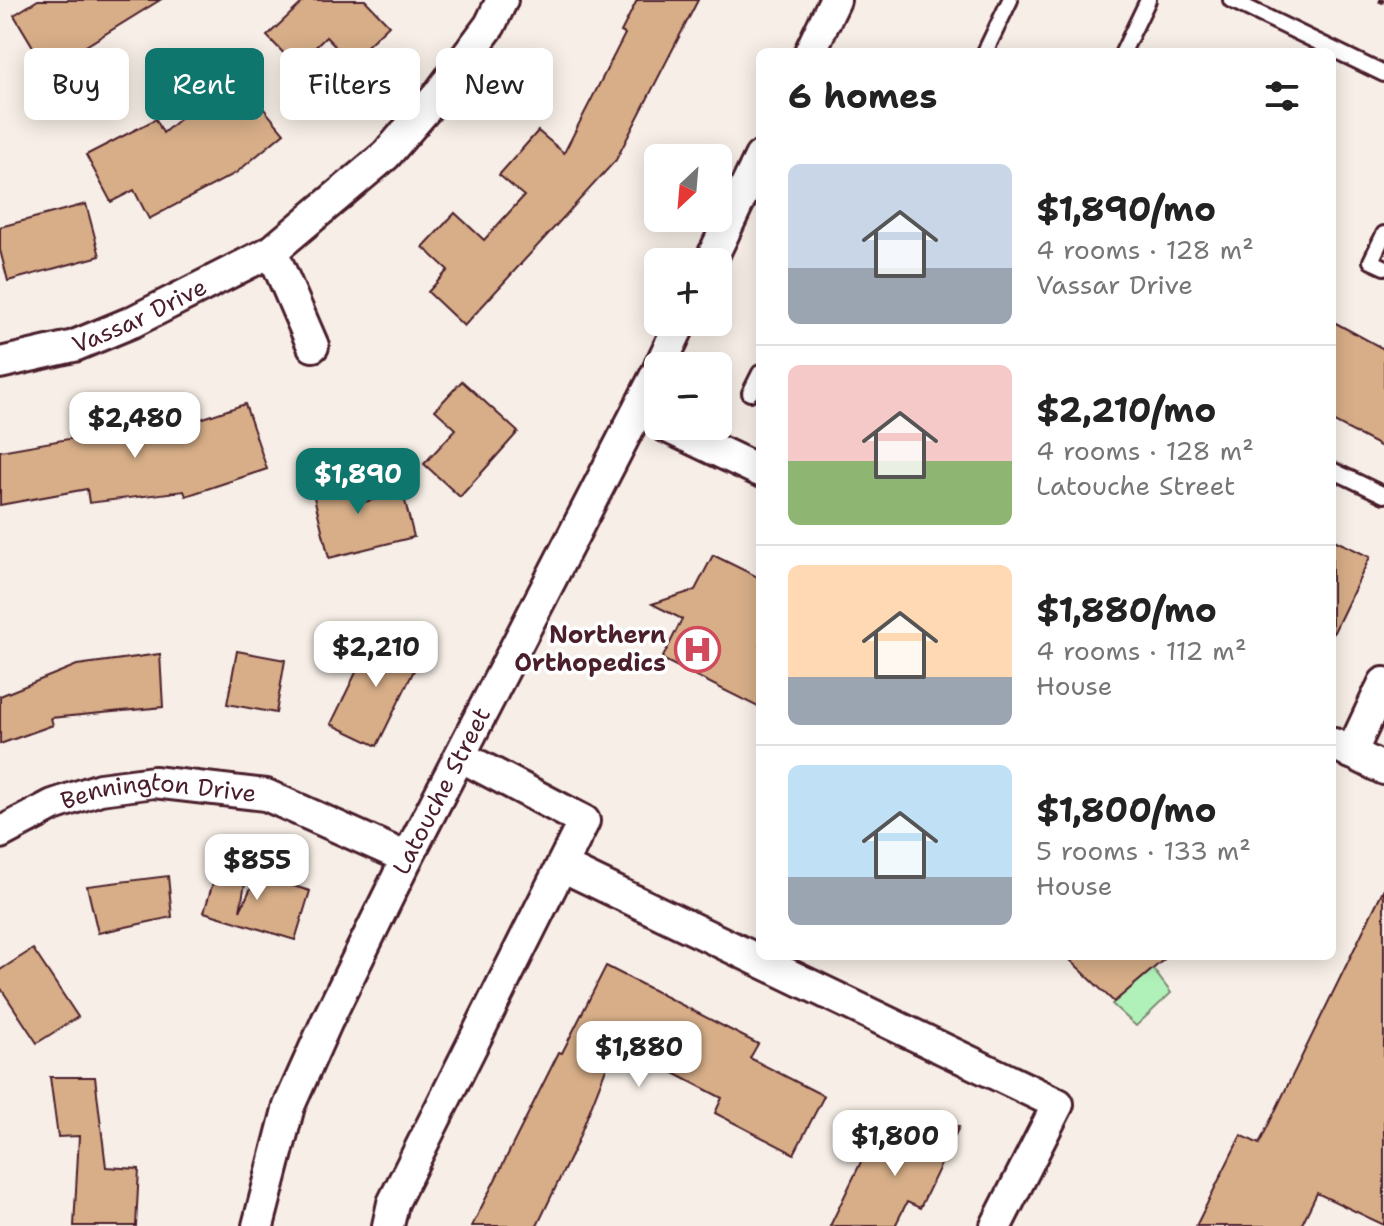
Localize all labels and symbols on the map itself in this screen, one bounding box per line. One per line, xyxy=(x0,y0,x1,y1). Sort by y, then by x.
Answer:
north arrow xyxy=(644,144,732,232)
street label: Vassar Drive xyxy=(67,271,212,361)
pin: $2,480 xyxy=(70,392,200,460)
pin: $1,890 xyxy=(293,448,423,516)
place label: Northern Orthopedics xyxy=(514,619,666,679)
pin: $2,210 xyxy=(311,621,441,689)
hospital icon: Northern Orthopedics xyxy=(673,625,721,673)
street label: Latouche Street xyxy=(385,702,498,880)
street label: Bennington Drive xyxy=(56,766,258,817)
pin: $855 xyxy=(210,834,304,902)
pin: $1,880 xyxy=(574,1021,704,1089)
pin: $1,800 xyxy=(830,1110,960,1178)

